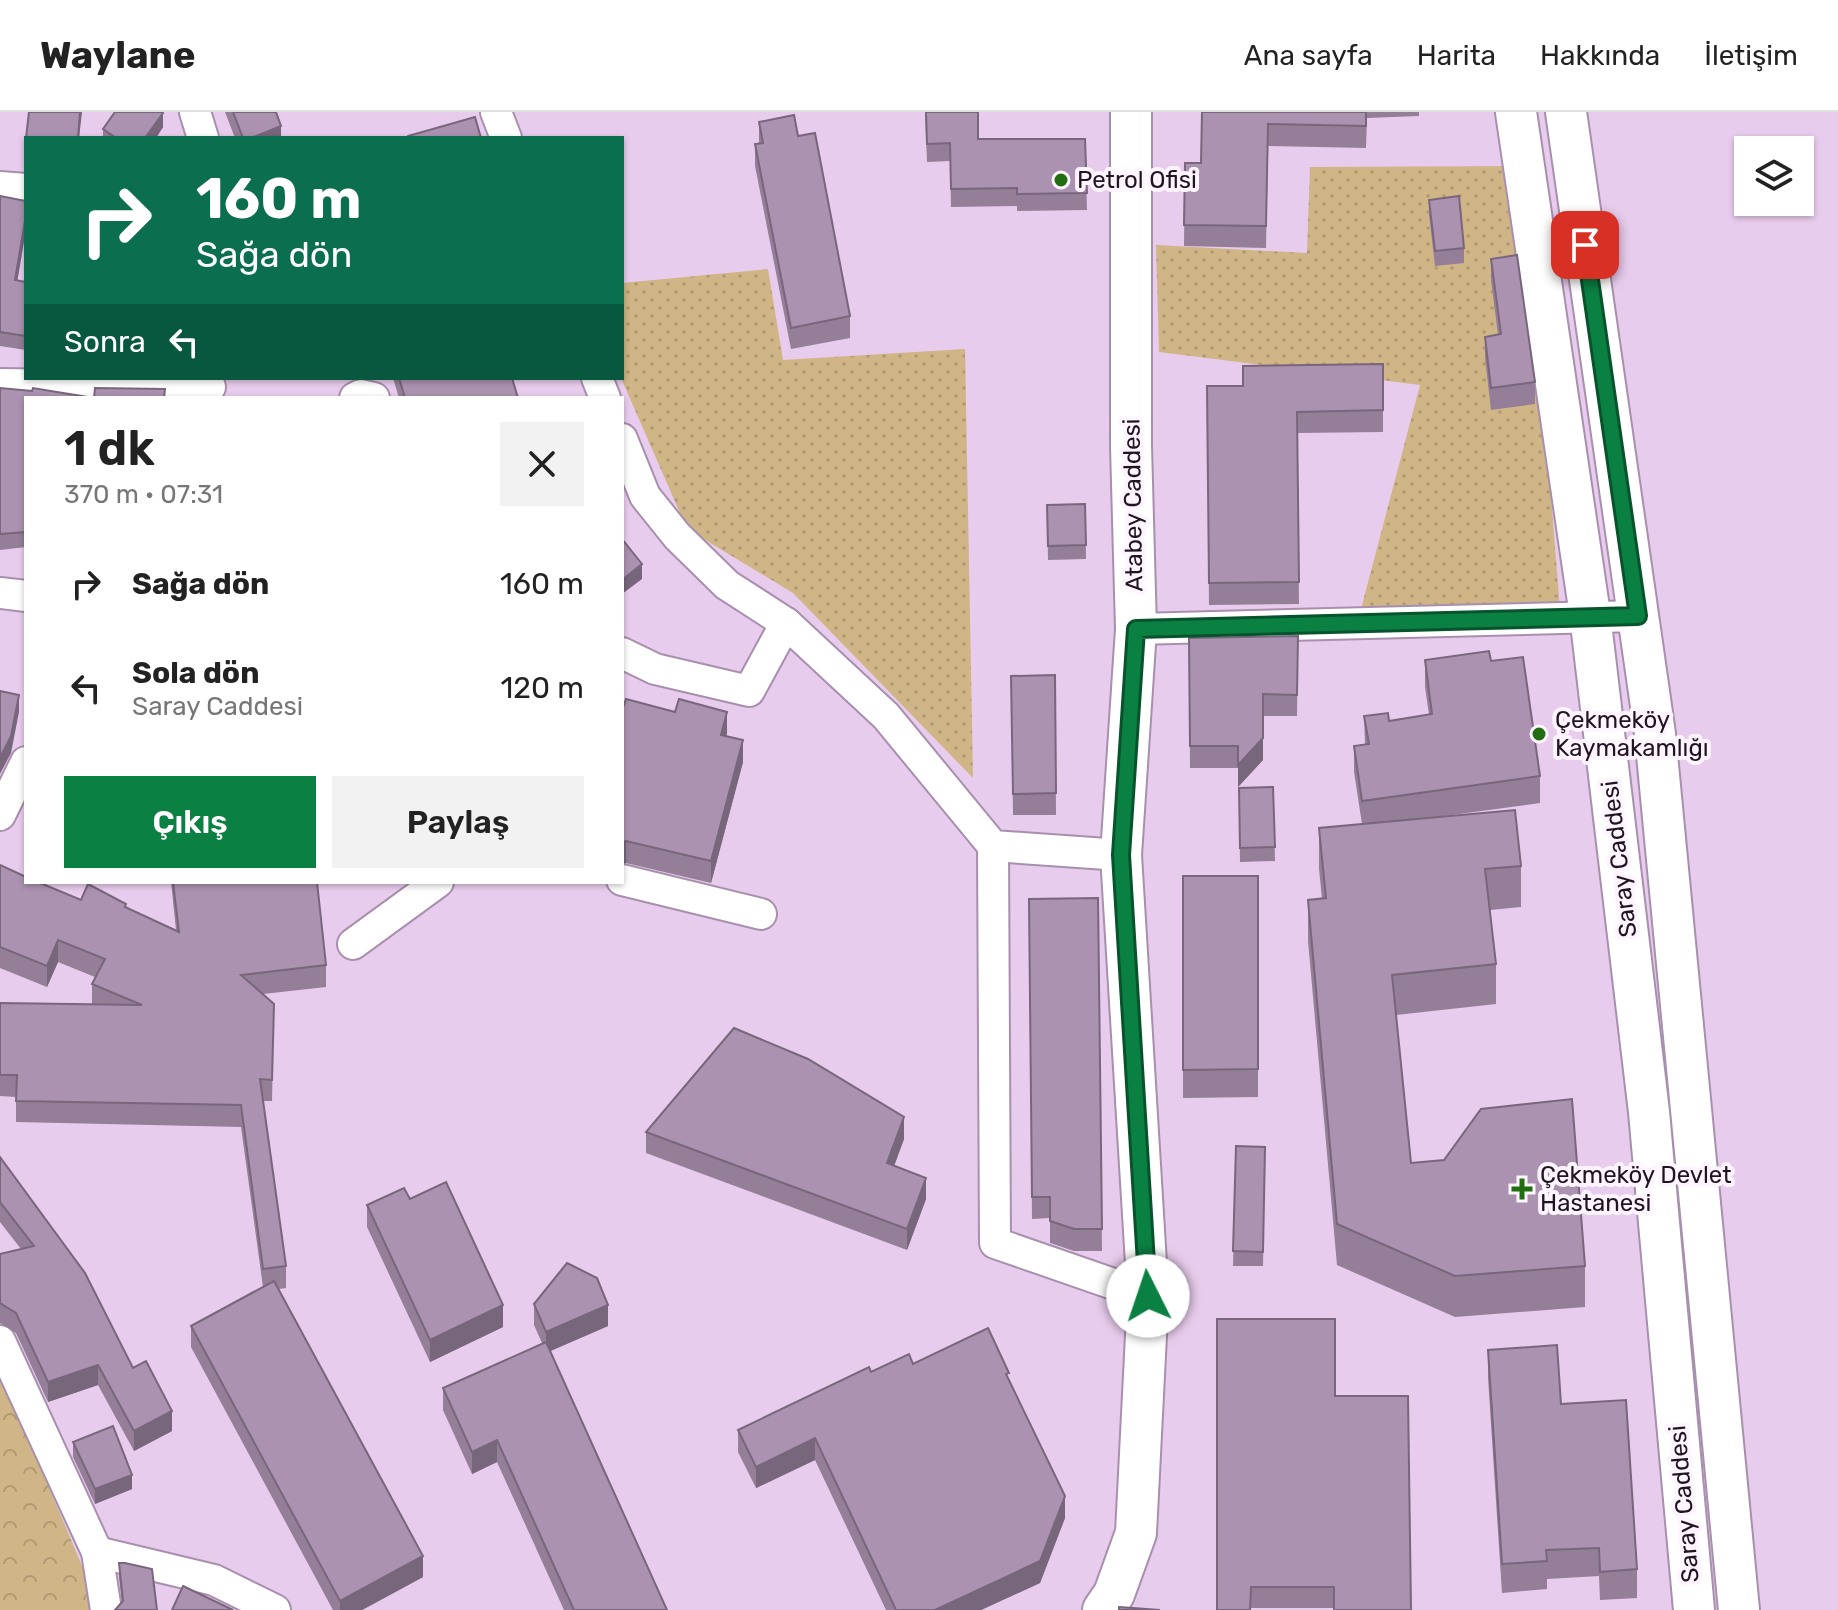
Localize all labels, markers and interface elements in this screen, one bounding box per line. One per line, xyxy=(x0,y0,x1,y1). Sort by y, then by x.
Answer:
text: Waylane xyxy=(40,32,196,78)
text: Ana sayfa xyxy=(1244,39,1373,72)
text: Harita xyxy=(1417,39,1496,72)
text: Hakkında xyxy=(1540,39,1660,72)
text: İletişim xyxy=(1704,39,1798,72)
map controls xyxy=(1734,136,1814,216)
button: layers xyxy=(1734,136,1814,216)
text: 160 m xyxy=(196,166,362,232)
place label: Petrol Ofisi xyxy=(1077,166,1197,194)
icon: right xyxy=(64,168,168,272)
marker: Petrol Ofisi xyxy=(1052,171,1070,189)
pin xyxy=(1551,211,1619,279)
icon: arrive xyxy=(1563,223,1607,267)
text: Sağa dön xyxy=(196,233,352,276)
icon: left xyxy=(162,320,206,364)
text: Sonra xyxy=(64,324,146,360)
street label: Atabey Caddesi xyxy=(1117,418,1149,592)
text: 1 dk xyxy=(64,420,155,477)
button: close xyxy=(500,422,584,506)
text: 370 m · 07:31 xyxy=(64,479,223,510)
icon: right xyxy=(64,562,108,606)
text: Sağa dön xyxy=(132,566,269,602)
text: 160 m xyxy=(500,566,584,602)
text: Sola dön xyxy=(132,655,259,691)
icon: left xyxy=(64,666,108,710)
text: 120 m xyxy=(500,670,584,706)
text: Saray Caddesi xyxy=(132,691,303,722)
place label: Çekmeköy Kaymakamlığı xyxy=(1555,706,1709,762)
marker: Çekmeköy Kaymakamlığı xyxy=(1530,725,1548,743)
button: Çıkış xyxy=(64,776,316,868)
button: Paylaş xyxy=(332,776,584,868)
street label: Saray Caddesi xyxy=(1595,779,1643,939)
place label: Çekmeköy Devlet Hastanesi xyxy=(1540,1161,1732,1217)
marker: Çekmeköy Devlet Hastanesi xyxy=(1511,1178,1533,1200)
position arrow xyxy=(1106,1254,1190,1338)
street label: Saray Caddesi xyxy=(1663,1424,1705,1584)

